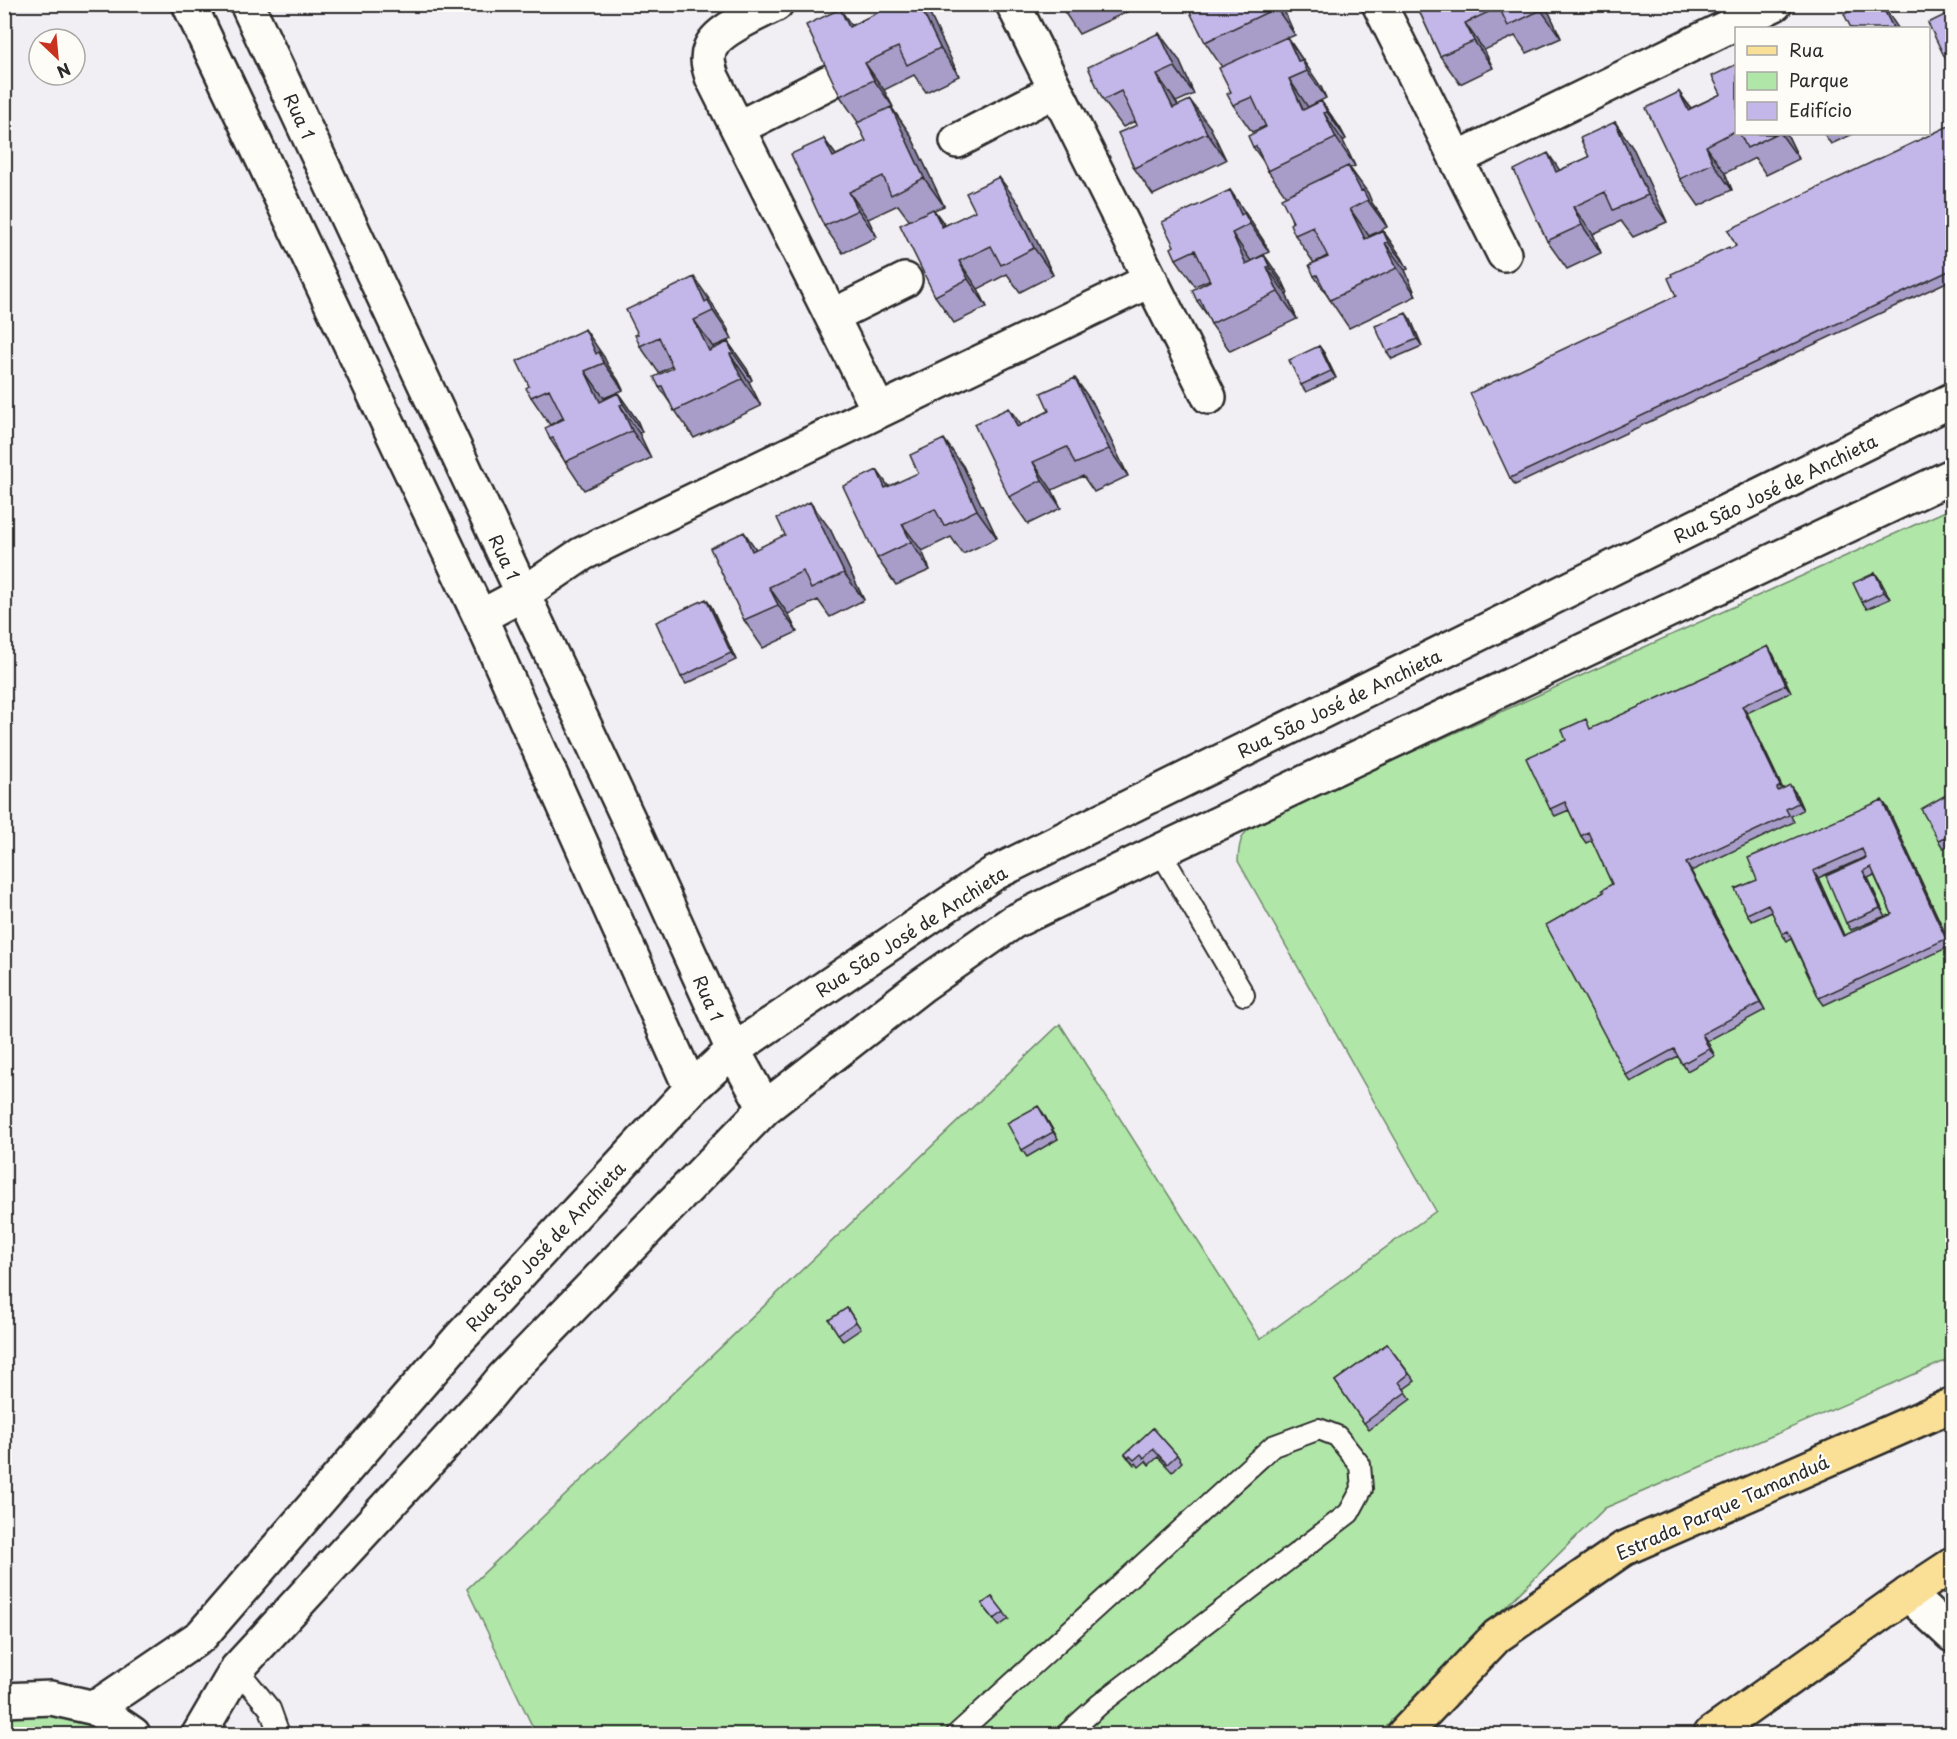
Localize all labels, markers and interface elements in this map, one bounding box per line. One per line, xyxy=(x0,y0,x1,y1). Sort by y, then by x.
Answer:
north arrow xyxy=(27,27,87,87)
legend xyxy=(1735,27,1930,135)
text: Rua xyxy=(1789,36,1824,63)
text: N xyxy=(53,58,75,85)
text: Parque xyxy=(1789,66,1849,93)
street label: Rua 1 xyxy=(278,89,322,143)
text: Edifício xyxy=(1789,96,1852,123)
street label: Rua São José de Anchieta xyxy=(1668,426,1882,549)
street label: Rua 1 xyxy=(483,530,527,584)
street label: Rua São José de Anchieta xyxy=(1232,641,1446,764)
street label: Rua São José de Anchieta xyxy=(810,858,1013,1003)
street label: Rua 1 xyxy=(687,971,731,1025)
street label: Rua São José de Anchieta xyxy=(459,1154,632,1337)
street label: Estrada Parque Tamanduá xyxy=(1611,1447,1833,1566)

